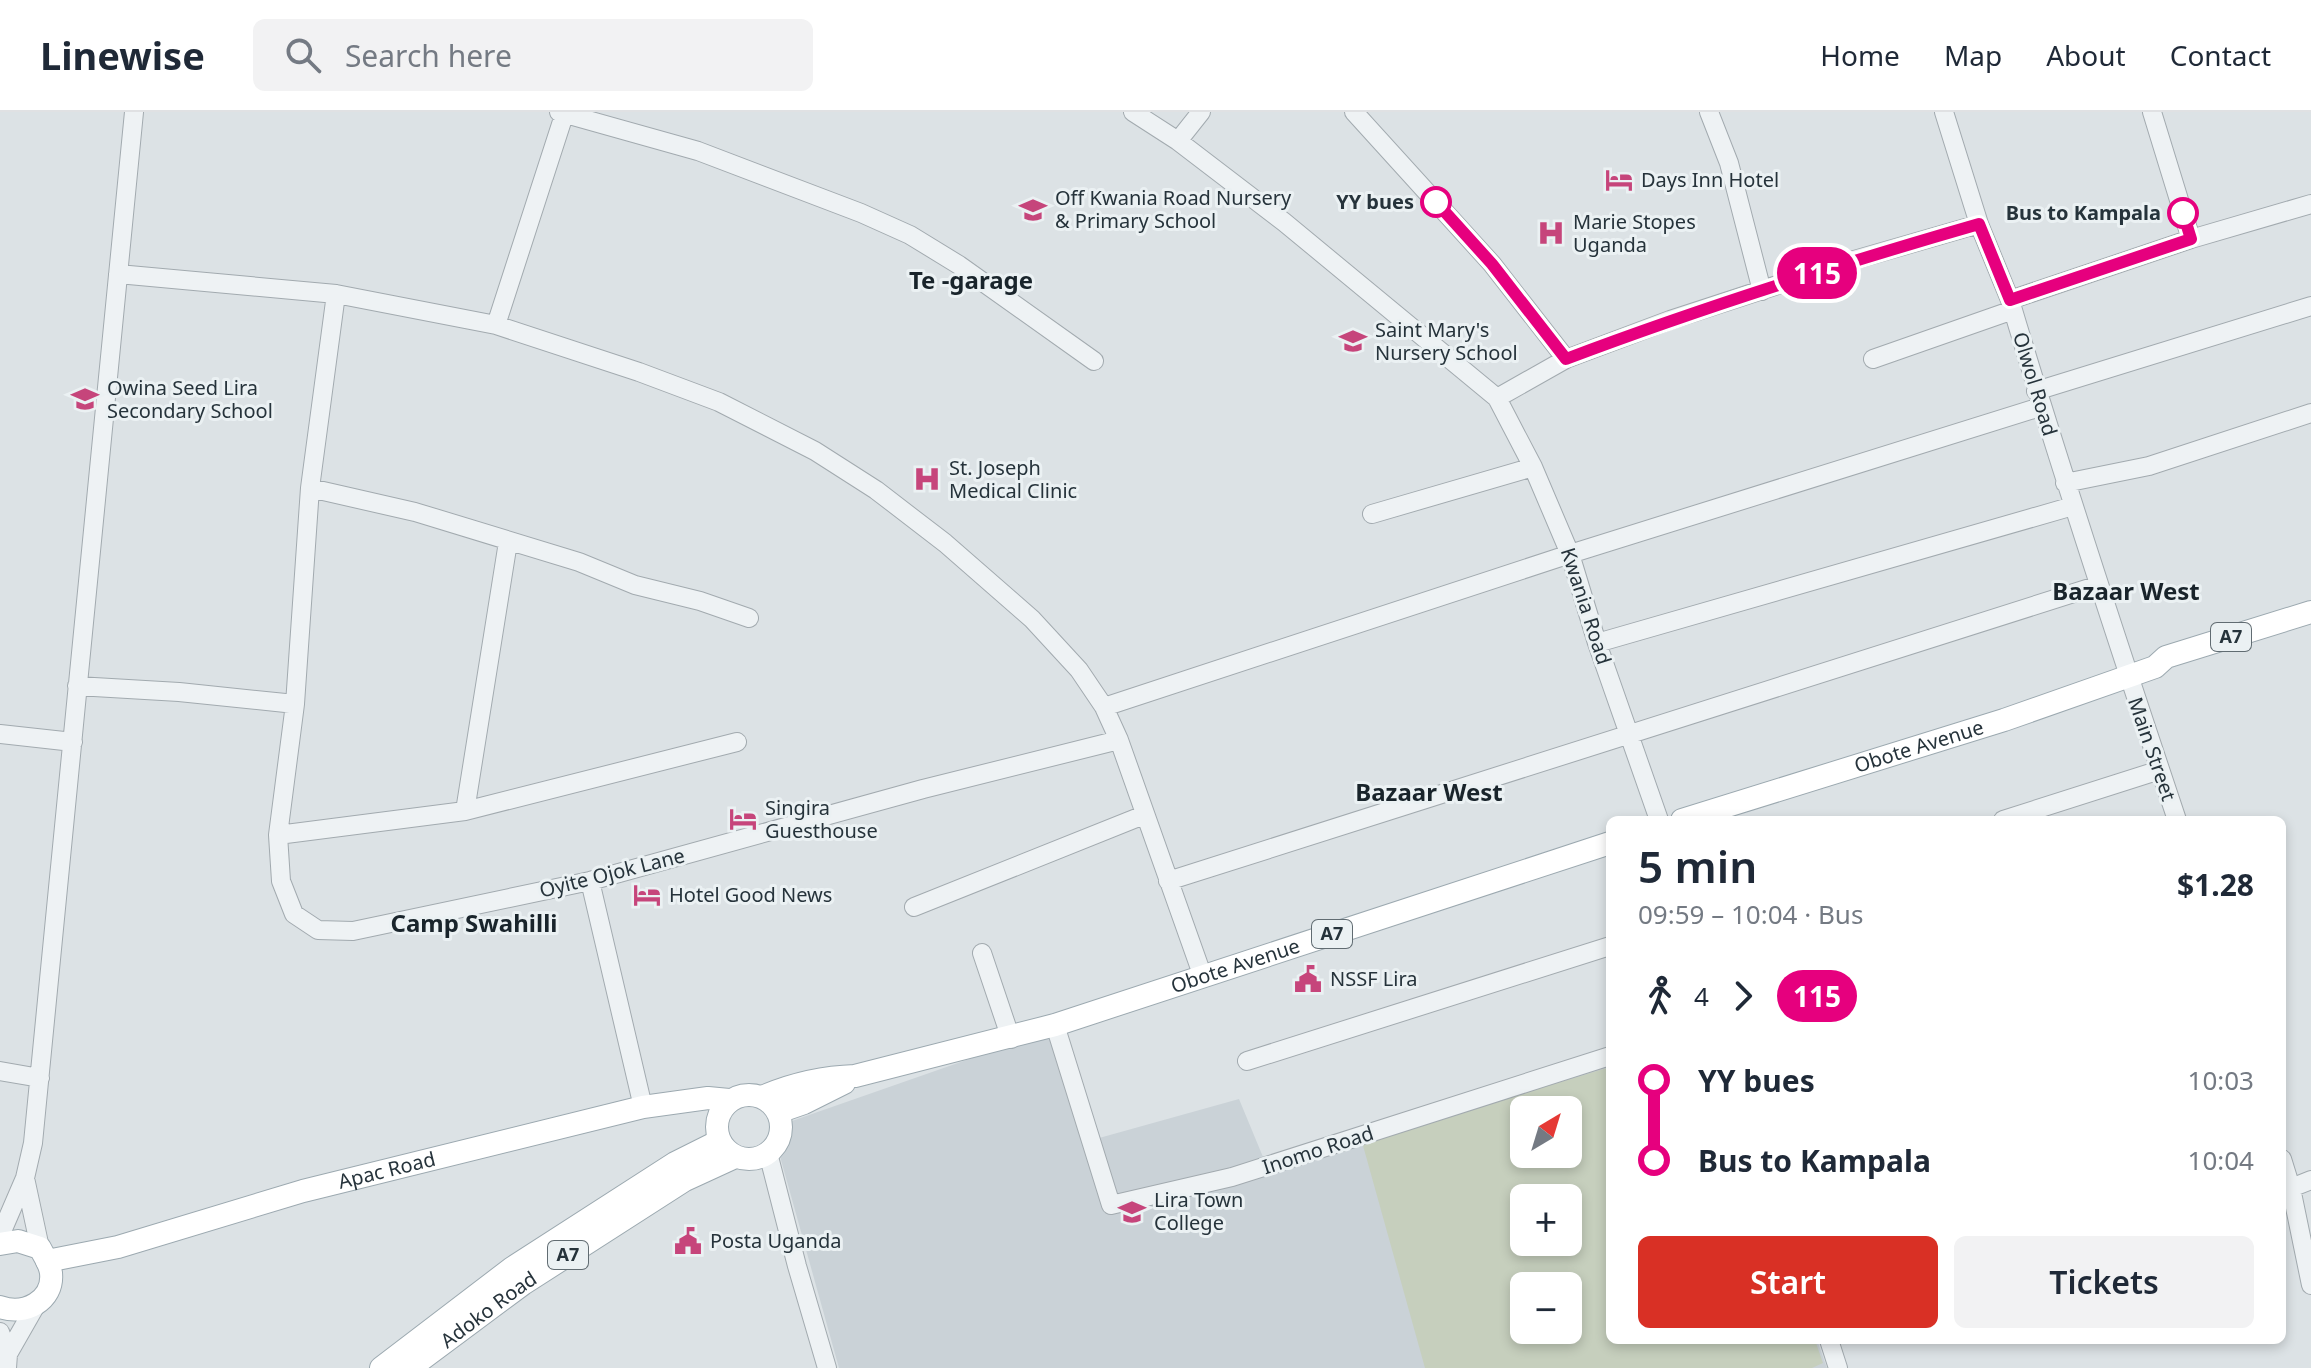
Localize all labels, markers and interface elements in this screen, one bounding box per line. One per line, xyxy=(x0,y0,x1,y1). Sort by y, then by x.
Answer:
search box xyxy=(253,19,813,91)
text: Linewise xyxy=(40,29,205,81)
icon: search xyxy=(281,33,325,77)
text: Search here xyxy=(345,35,512,76)
text: Home xyxy=(1820,36,1900,74)
text: Map xyxy=(1944,36,2002,74)
text: About xyxy=(2046,36,2126,74)
text: Contact xyxy=(2170,36,2271,74)
hotel icon: Days Inn Hotel xyxy=(1604,165,1634,195)
place label: Days Inn Hotel xyxy=(1641,166,1779,193)
place label: Off Kwania Road Nursery & Primary School xyxy=(1055,184,1292,234)
marker: YY bues xyxy=(1421,187,1451,217)
place label: YY bues xyxy=(1336,188,1414,215)
school or university icon: Off Kwania Road Nursery & Primary School xyxy=(1018,195,1048,225)
marker: Bus to Kampala xyxy=(2168,198,2198,228)
place label: Bus to Kampala xyxy=(2006,199,2161,226)
place label: Marie Stopes Uganda xyxy=(1573,208,1696,258)
hospital icon: Marie Stopes Uganda xyxy=(1536,218,1566,248)
line badge: 115 xyxy=(1771,247,1863,299)
text: 115 xyxy=(1793,254,1841,292)
district label: Te -garage xyxy=(909,263,1033,296)
place label: Saint Mary's Nursery School xyxy=(1375,316,1518,366)
school or university icon: Saint Mary's Nursery School xyxy=(1338,326,1368,356)
street label: Olwol Road xyxy=(2007,329,2064,439)
place label: Owina Seed Lira Secondary School xyxy=(107,374,273,424)
school or university icon: Owina Seed Lira Secondary School xyxy=(70,384,100,414)
place label: St. Joseph Medical Clinic xyxy=(949,454,1077,504)
hospital icon: St. Joseph Medical Clinic xyxy=(912,464,942,494)
street label: Kwania Road xyxy=(1555,544,1618,668)
district label: Bazaar West xyxy=(2052,574,2200,607)
road number: A7 xyxy=(2211,623,2251,651)
street label: Main Street xyxy=(2122,693,2183,804)
street label: Obote Avenue xyxy=(1851,713,1987,779)
district label: Bazaar West xyxy=(1355,775,1503,808)
place label: Singira Guesthouse xyxy=(765,794,878,844)
hotel icon: Singira Guesthouse xyxy=(728,804,758,834)
text: 5 min xyxy=(1638,836,1757,896)
street label: Oyite Ojok Lane xyxy=(536,841,687,904)
text: $1.28 xyxy=(2177,864,2254,905)
hotel icon: Hotel Good News xyxy=(632,880,662,910)
place label: Hotel Good News xyxy=(669,881,832,908)
text: 09:59 – 10:04 · Bus xyxy=(1638,896,1863,932)
district label: Camp Swahilli xyxy=(391,906,558,939)
road number: A7 xyxy=(1312,920,1352,948)
street label: Obote Avenue xyxy=(1167,932,1303,999)
public building icon: NSSF Lira xyxy=(1293,964,1323,994)
place label: NSSF Lira xyxy=(1330,965,1417,992)
icon: walk xyxy=(1638,974,1682,1018)
icon: forward xyxy=(1721,974,1765,1018)
text: 115 xyxy=(1793,977,1841,1015)
text: 4 xyxy=(1694,978,1709,1014)
text: YY bues xyxy=(1698,1060,1815,1101)
text: 10:03 xyxy=(2188,1062,2254,1098)
north arrow xyxy=(1510,1096,1582,1168)
map controls xyxy=(1510,1096,1582,1344)
street label: Inomo Road xyxy=(1259,1119,1377,1180)
text: Bus to Kampala xyxy=(1698,1140,1931,1181)
text: 10:04 xyxy=(2188,1142,2254,1178)
street label: Apac Road xyxy=(335,1145,438,1195)
button: + xyxy=(1510,1184,1582,1256)
place label: Lira Town College xyxy=(1154,1186,1243,1236)
school or university icon: Lira Town College xyxy=(1117,1197,1147,1227)
public building icon: Posta Uganda xyxy=(673,1226,703,1256)
place label: Posta Uganda xyxy=(710,1227,841,1254)
button: Start xyxy=(1638,1236,1938,1328)
button: Tickets xyxy=(1954,1236,2254,1328)
road number: A7 xyxy=(548,1241,588,1269)
street label: Adoko Road xyxy=(435,1265,542,1354)
button: − xyxy=(1510,1272,1582,1344)

